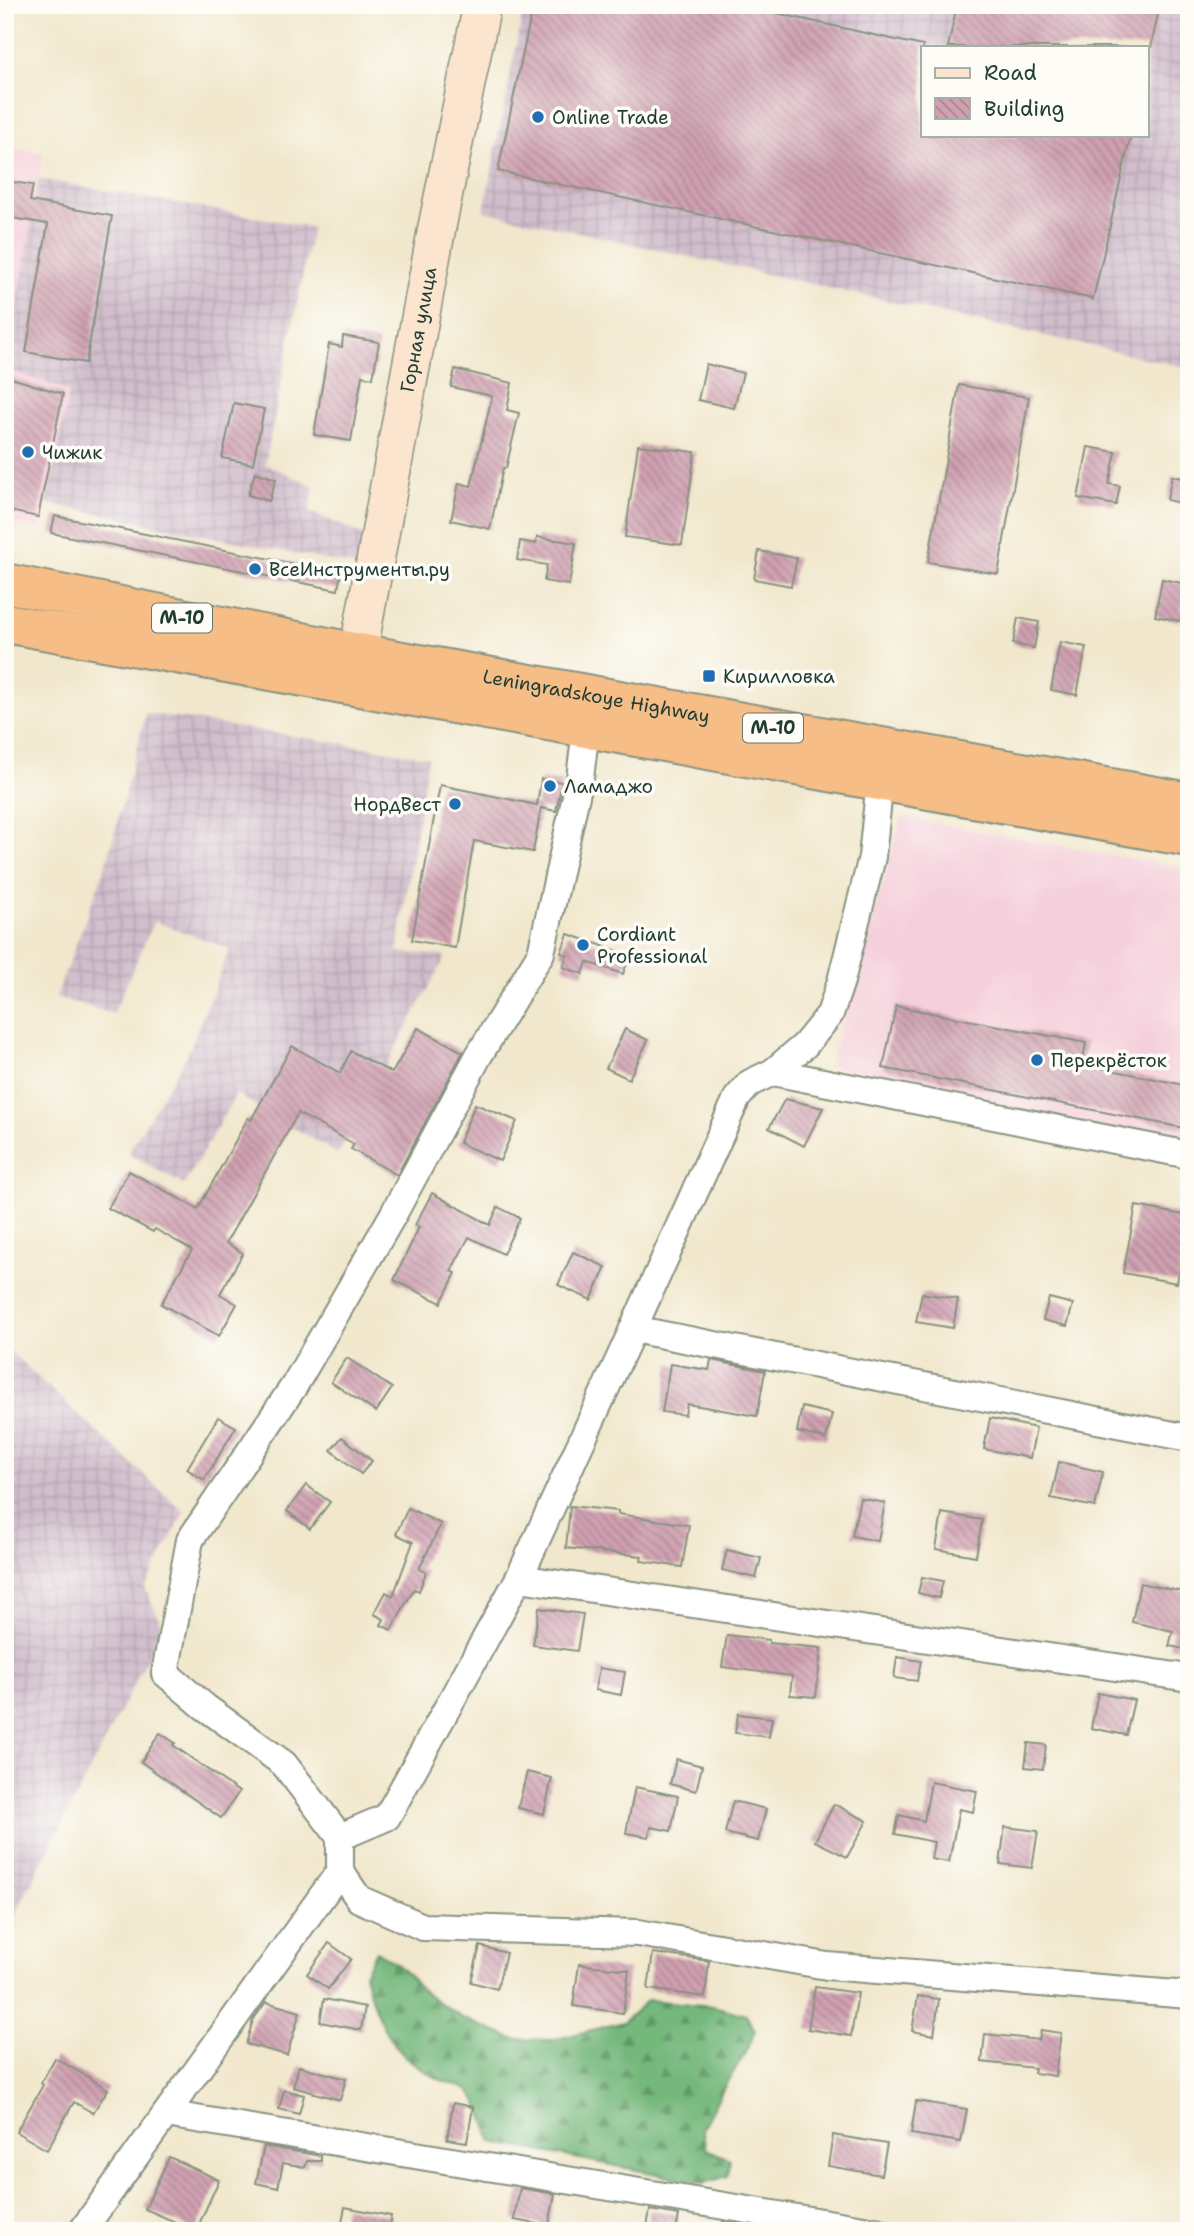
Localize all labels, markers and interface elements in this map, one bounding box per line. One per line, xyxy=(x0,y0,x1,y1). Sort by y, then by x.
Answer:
legend xyxy=(921,46,1148,136)
text: Road xyxy=(984,59,1037,87)
text: Building xyxy=(984,95,1064,123)
place label: Online Trade xyxy=(552,105,669,130)
marker: Online Trade xyxy=(530,109,546,125)
street label: Горная улица xyxy=(395,265,442,394)
place label: Чижик xyxy=(42,440,102,465)
marker: Чижик xyxy=(20,444,36,460)
place label: ВсеИнструменты.ру xyxy=(269,557,450,582)
marker: ВсеИнструменты.ру xyxy=(247,561,263,577)
road number: М-10 xyxy=(152,604,212,632)
street label: Leningradskoye Highway xyxy=(481,664,712,729)
place label: Кирилловка xyxy=(723,664,835,689)
marker: Кирилловка xyxy=(701,668,717,684)
road number: М-10 xyxy=(743,714,803,742)
place label: Ламаджо xyxy=(564,774,653,799)
marker: Ламаджо xyxy=(542,778,558,794)
place label: НордВест xyxy=(353,792,441,817)
marker: НордВест xyxy=(447,796,463,812)
place label: Cordiant Professional xyxy=(597,922,708,969)
marker: Cordiant Professional xyxy=(575,937,591,953)
place label: Перекрёсток xyxy=(1051,1048,1167,1073)
marker: Перекрёсток xyxy=(1029,1052,1045,1068)

